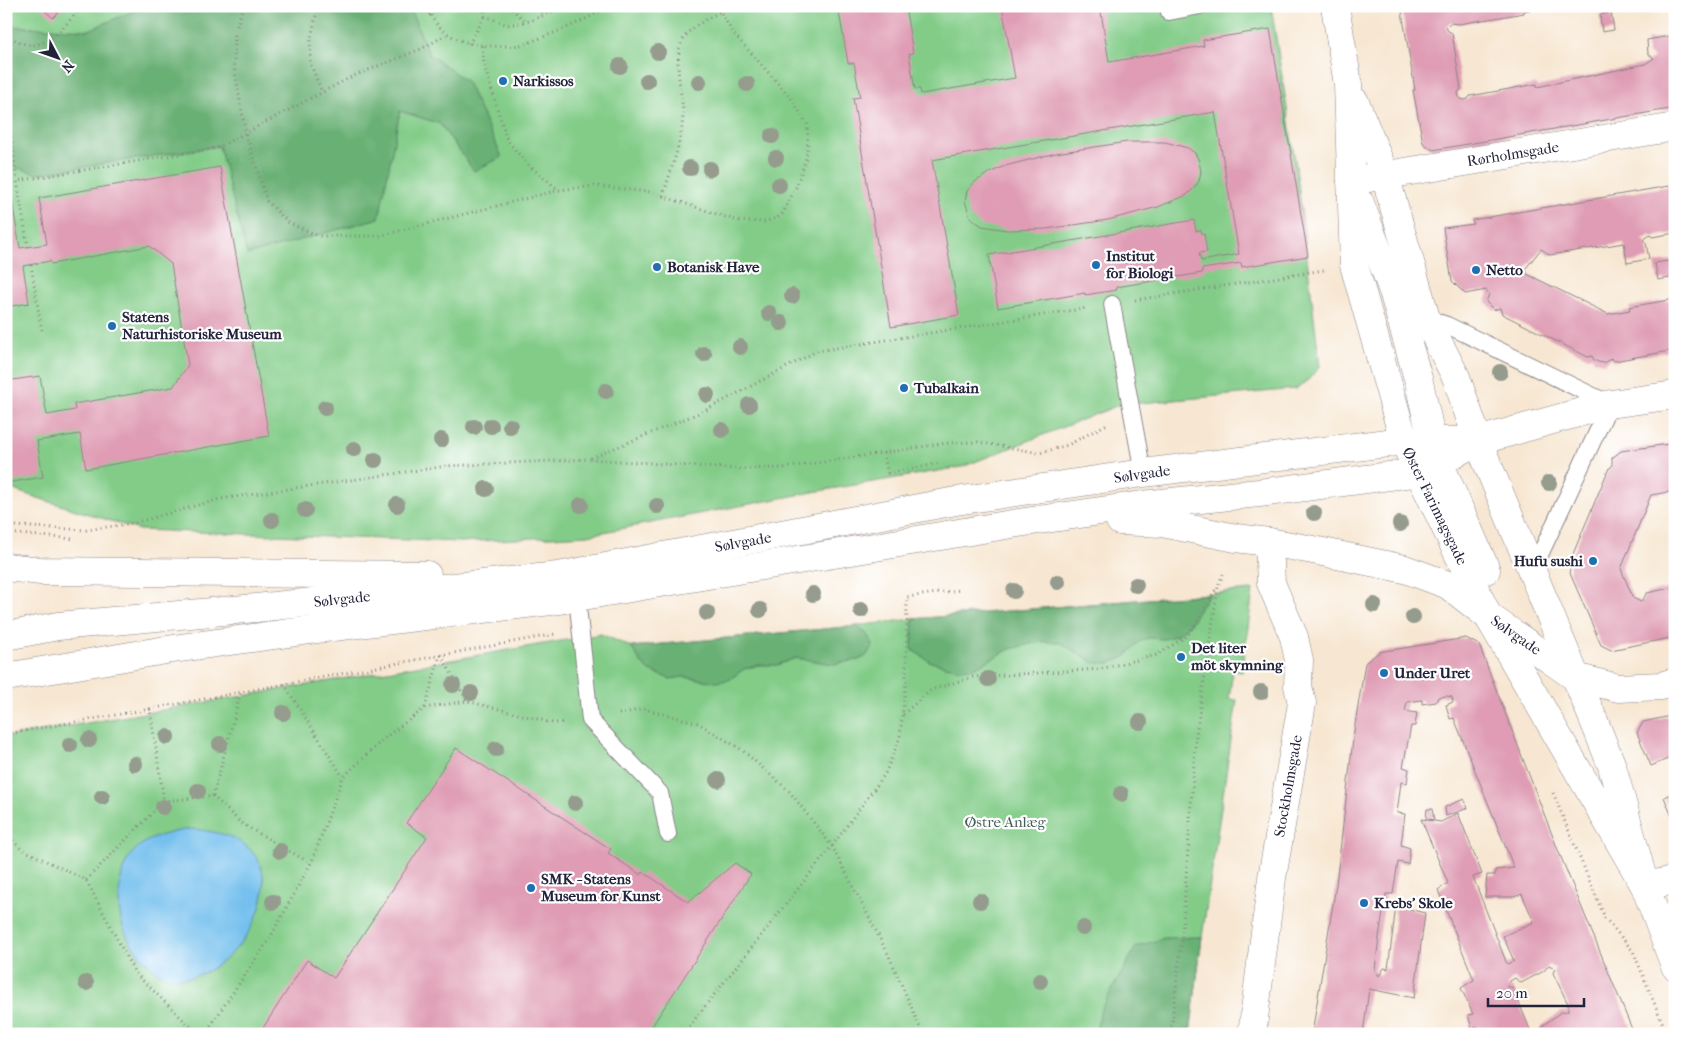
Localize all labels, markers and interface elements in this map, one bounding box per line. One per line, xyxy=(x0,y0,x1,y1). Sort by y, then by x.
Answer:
north arrow xyxy=(32,32,82,82)
text: N xyxy=(57,57,77,76)
place label: Narkissos xyxy=(513,72,574,90)
marker: Narkissos xyxy=(497,75,509,87)
street label: Rørholmsgade xyxy=(1466,138,1561,170)
place label: Institut for Biologi xyxy=(1105,247,1174,282)
place label: Botanisk Have xyxy=(667,258,760,276)
marker: Institut for Biologi xyxy=(1090,259,1102,271)
marker: Botanisk Have xyxy=(651,261,663,273)
place label: Netto xyxy=(1486,261,1523,279)
marker: Netto xyxy=(1470,264,1482,276)
place label: Statens Naturhistoriske Museum xyxy=(122,308,282,343)
marker: Statens Naturhistoriske Museum xyxy=(106,320,118,332)
place label: Tubalkain xyxy=(913,379,979,397)
marker: Tubalkain xyxy=(898,382,910,394)
street label: Øster Farimagsgade xyxy=(1399,444,1472,568)
street label: Sølvgade xyxy=(1113,461,1172,487)
street label: Sølvgade xyxy=(713,528,773,556)
place label: Hufu sushi xyxy=(1514,552,1584,570)
marker: Hufu sushi xyxy=(1587,555,1599,567)
street label: Sølvgade xyxy=(313,587,372,611)
street label: Sølvgade xyxy=(1487,611,1545,659)
place label: Det liter möt skymning xyxy=(1190,639,1284,674)
marker: Det liter möt skymning xyxy=(1175,651,1187,663)
place label: Under Uret xyxy=(1393,664,1471,682)
marker: Under Uret xyxy=(1378,667,1390,679)
street label: Stockholmsgade xyxy=(1270,733,1306,839)
park label: Østre Anlæg xyxy=(964,813,1047,831)
place label: SMK - Statens Museum for Kunst xyxy=(540,870,661,905)
marker: SMK - Statens Museum for Kunst xyxy=(525,882,537,894)
place label: Krebs' Skole xyxy=(1374,894,1453,912)
marker: Krebs' Skole xyxy=(1358,897,1370,909)
scale bar xyxy=(1488,975,1585,1007)
text: 20 m xyxy=(1496,984,1528,1002)

